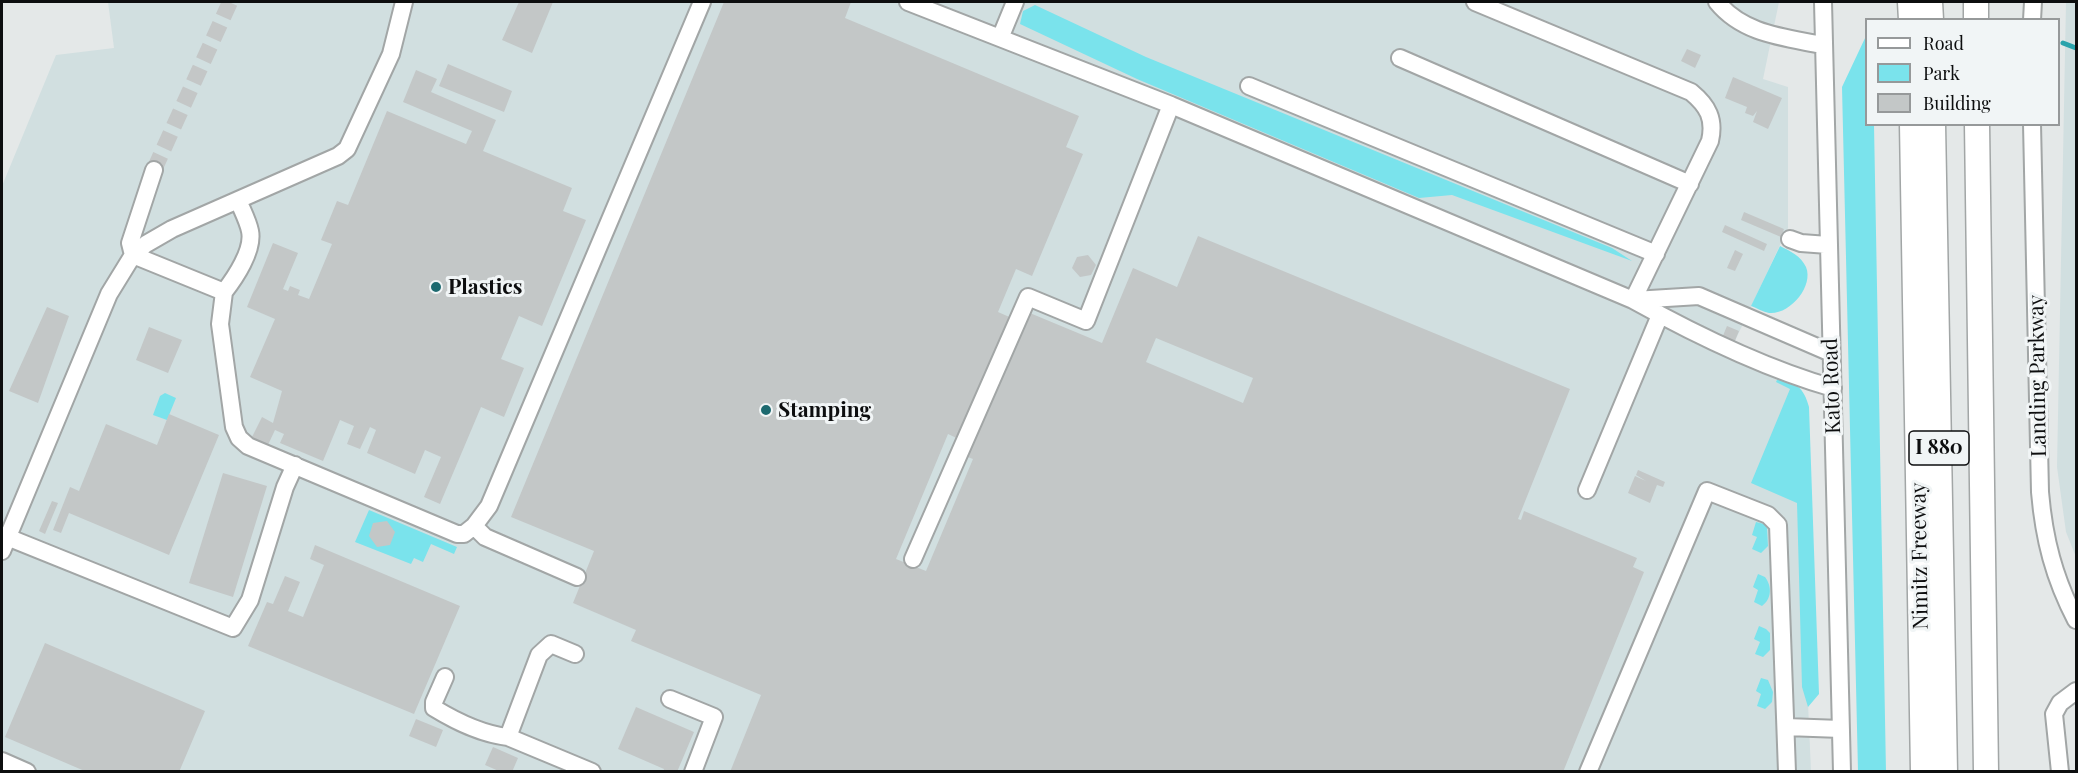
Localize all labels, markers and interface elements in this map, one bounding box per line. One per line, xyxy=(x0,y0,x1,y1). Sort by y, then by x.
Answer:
legend xyxy=(1865,18,2060,126)
text: Road xyxy=(1923,31,1964,55)
text: Park xyxy=(1923,61,1960,85)
text: Building xyxy=(1923,91,1991,115)
place label: Plastics xyxy=(448,274,522,300)
marker: Plastics xyxy=(429,280,443,294)
street label: Landing Parkway xyxy=(2024,295,2052,457)
street label: Kato Road xyxy=(1818,338,1846,434)
place label: Stamping xyxy=(778,397,871,423)
marker: Stamping xyxy=(759,403,773,417)
road number: I 880 xyxy=(1909,431,1969,465)
street label: Nimitz Freeway xyxy=(1906,482,1934,630)

